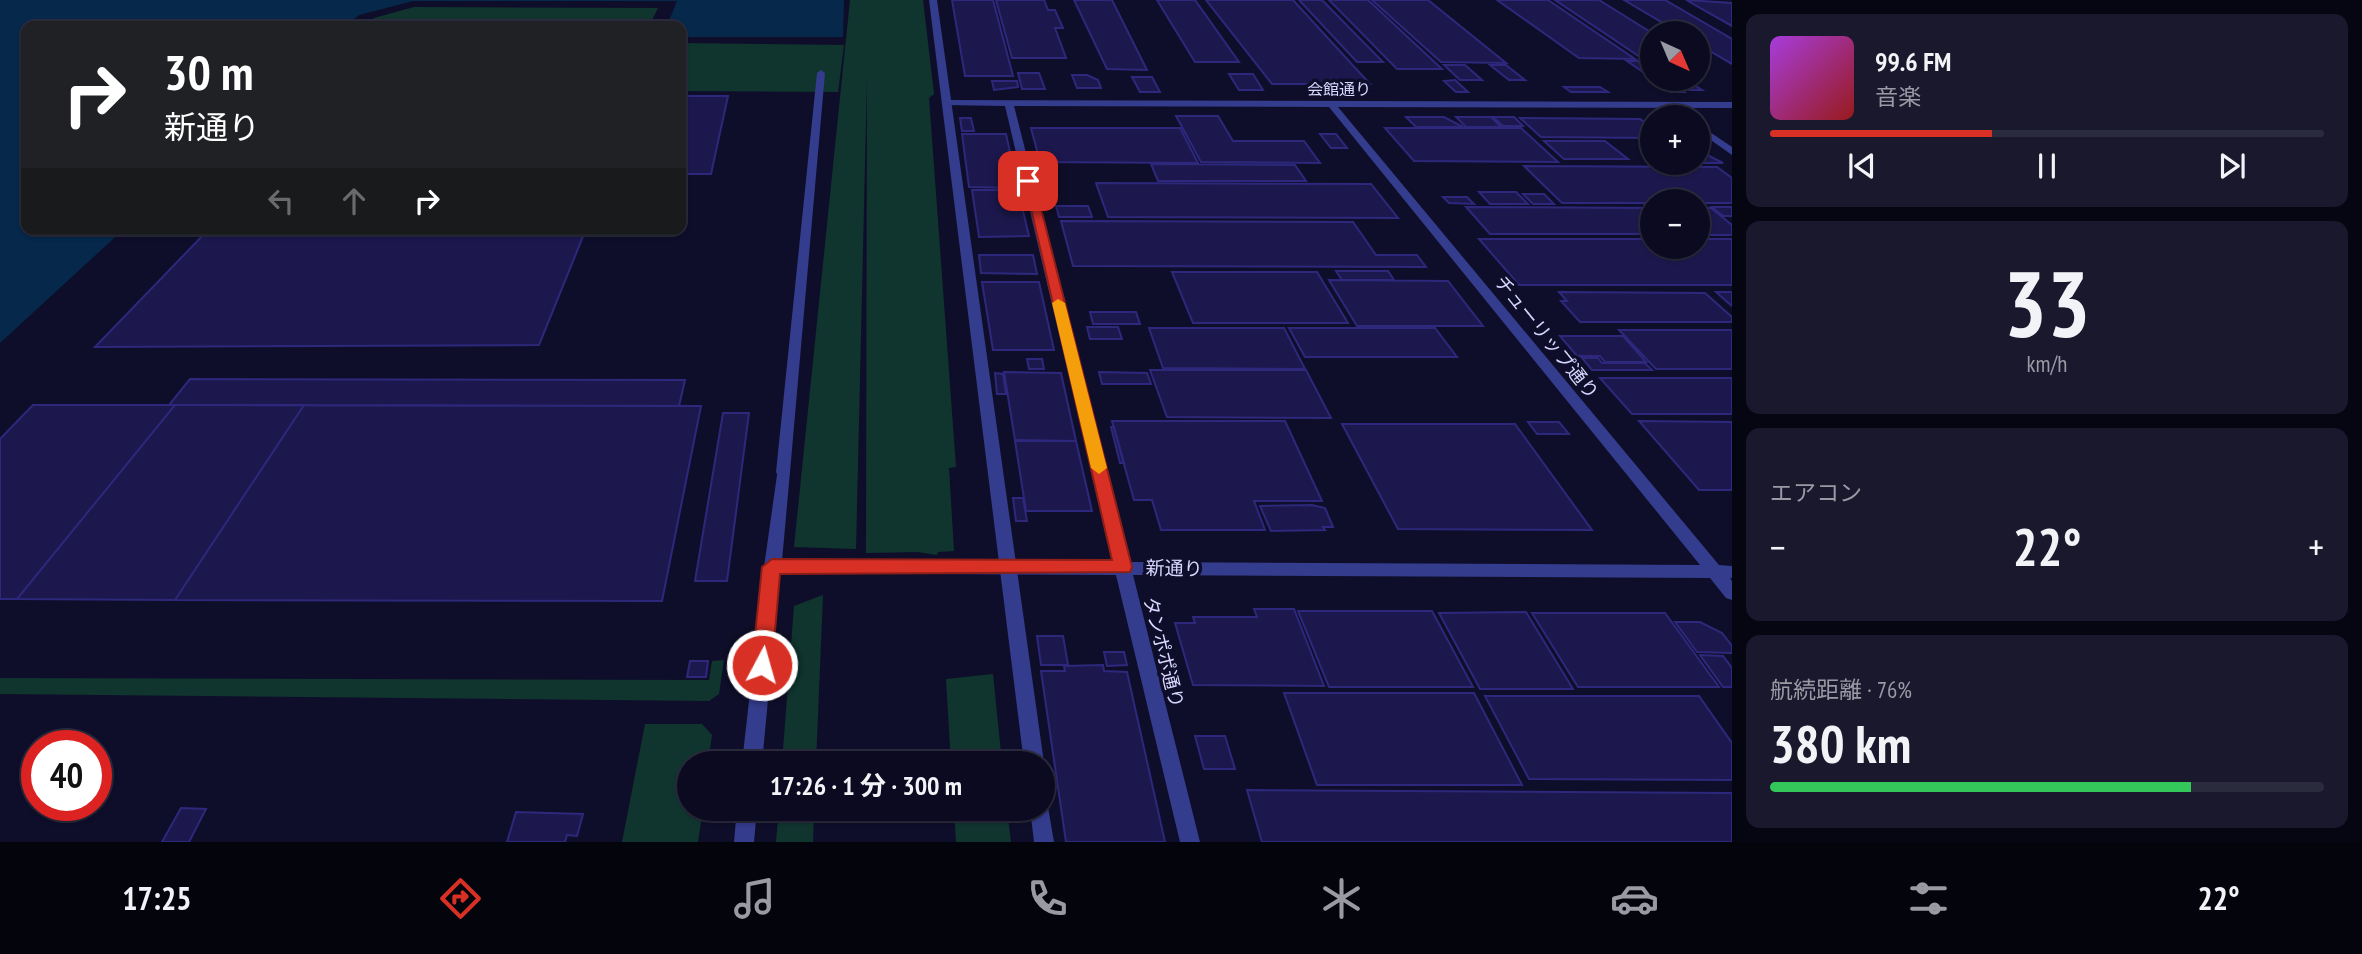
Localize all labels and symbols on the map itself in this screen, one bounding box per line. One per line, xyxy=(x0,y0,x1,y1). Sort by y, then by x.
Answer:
north arrow xyxy=(1640,21,1710,91)
street label: 会館通り xyxy=(1307,79,1371,99)
pin xyxy=(998,151,1058,211)
street label: チューリップ通り xyxy=(1490,270,1604,404)
street label: 新通り xyxy=(1145,556,1203,580)
street label: タンポポ通り xyxy=(1139,594,1189,710)
position arrow xyxy=(725,628,799,702)
speed limit sign: 40 xyxy=(21,730,112,821)

